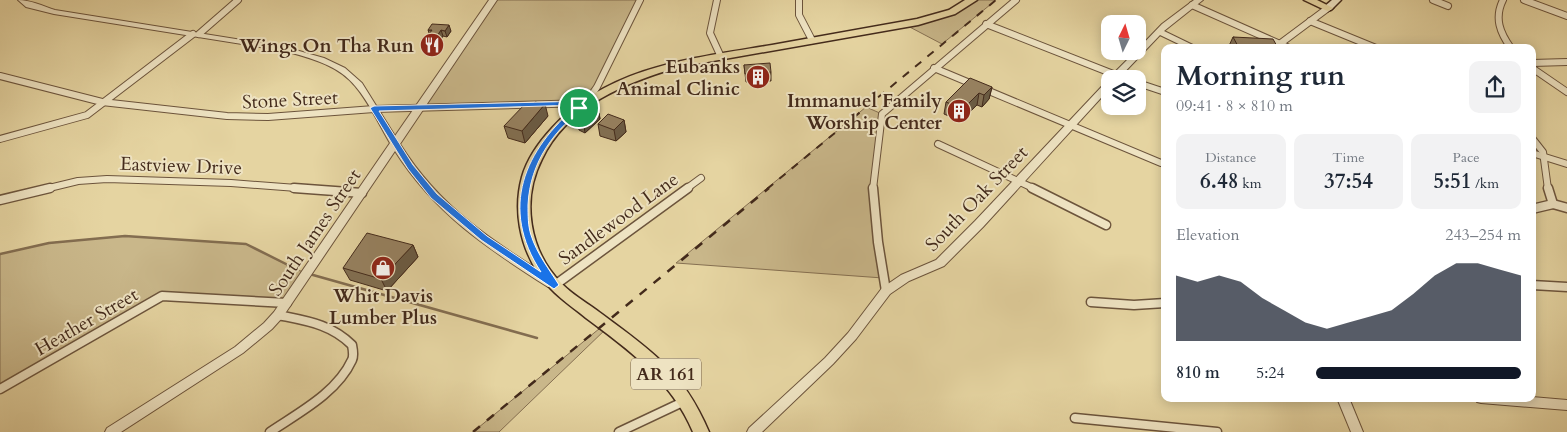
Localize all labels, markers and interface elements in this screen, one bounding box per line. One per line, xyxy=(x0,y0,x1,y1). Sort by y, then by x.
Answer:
north arrow xyxy=(1101,15,1146,60)
map controls xyxy=(1101,15,1146,115)
restaurant icon: Wings On Tha Run xyxy=(419,32,445,58)
place label: Wings On Tha Run xyxy=(238,33,415,59)
place label: Eubanks Animal Clinic xyxy=(616,54,740,102)
text: Morning run xyxy=(1176,57,1345,95)
button: share xyxy=(1469,61,1521,113)
building icon: Eubanks Animal Clinic xyxy=(745,64,771,90)
button: layers xyxy=(1101,70,1146,115)
street label: Stone Street xyxy=(241,85,339,115)
pin xyxy=(558,87,600,129)
place label: Immanuel Family Worship Center xyxy=(787,88,942,136)
icon: arrive xyxy=(565,94,593,122)
text: 09:41 · 8 × 810 m xyxy=(1176,95,1293,117)
building icon: Immanuel Family Worship Center xyxy=(946,98,972,124)
street label: South Oak Street xyxy=(920,140,1034,257)
text: Distance xyxy=(1205,148,1256,167)
text: Time xyxy=(1332,148,1365,167)
text: Pace xyxy=(1453,148,1480,167)
street label: Eastview Drive xyxy=(119,151,242,181)
street label: South James Street xyxy=(263,164,367,301)
street label: Sandlewood Lane xyxy=(553,166,684,271)
text: 6.48 xyxy=(1200,167,1238,196)
text: 37:54 xyxy=(1324,167,1373,196)
text: 5:51 xyxy=(1433,167,1472,196)
text: km xyxy=(1238,174,1262,193)
text: /km xyxy=(1472,174,1499,193)
text: Elevation xyxy=(1176,224,1240,246)
text: 243–254 m xyxy=(1445,224,1521,246)
shop icon: Whit Davis Lumber Plus xyxy=(370,255,396,281)
street label: Heather Street xyxy=(30,282,143,362)
place label: Whit Davis Lumber Plus xyxy=(329,283,437,331)
road number: AR 161 xyxy=(631,358,701,389)
text: 810 m xyxy=(1176,362,1220,384)
text: 5:24 xyxy=(1256,362,1285,384)

